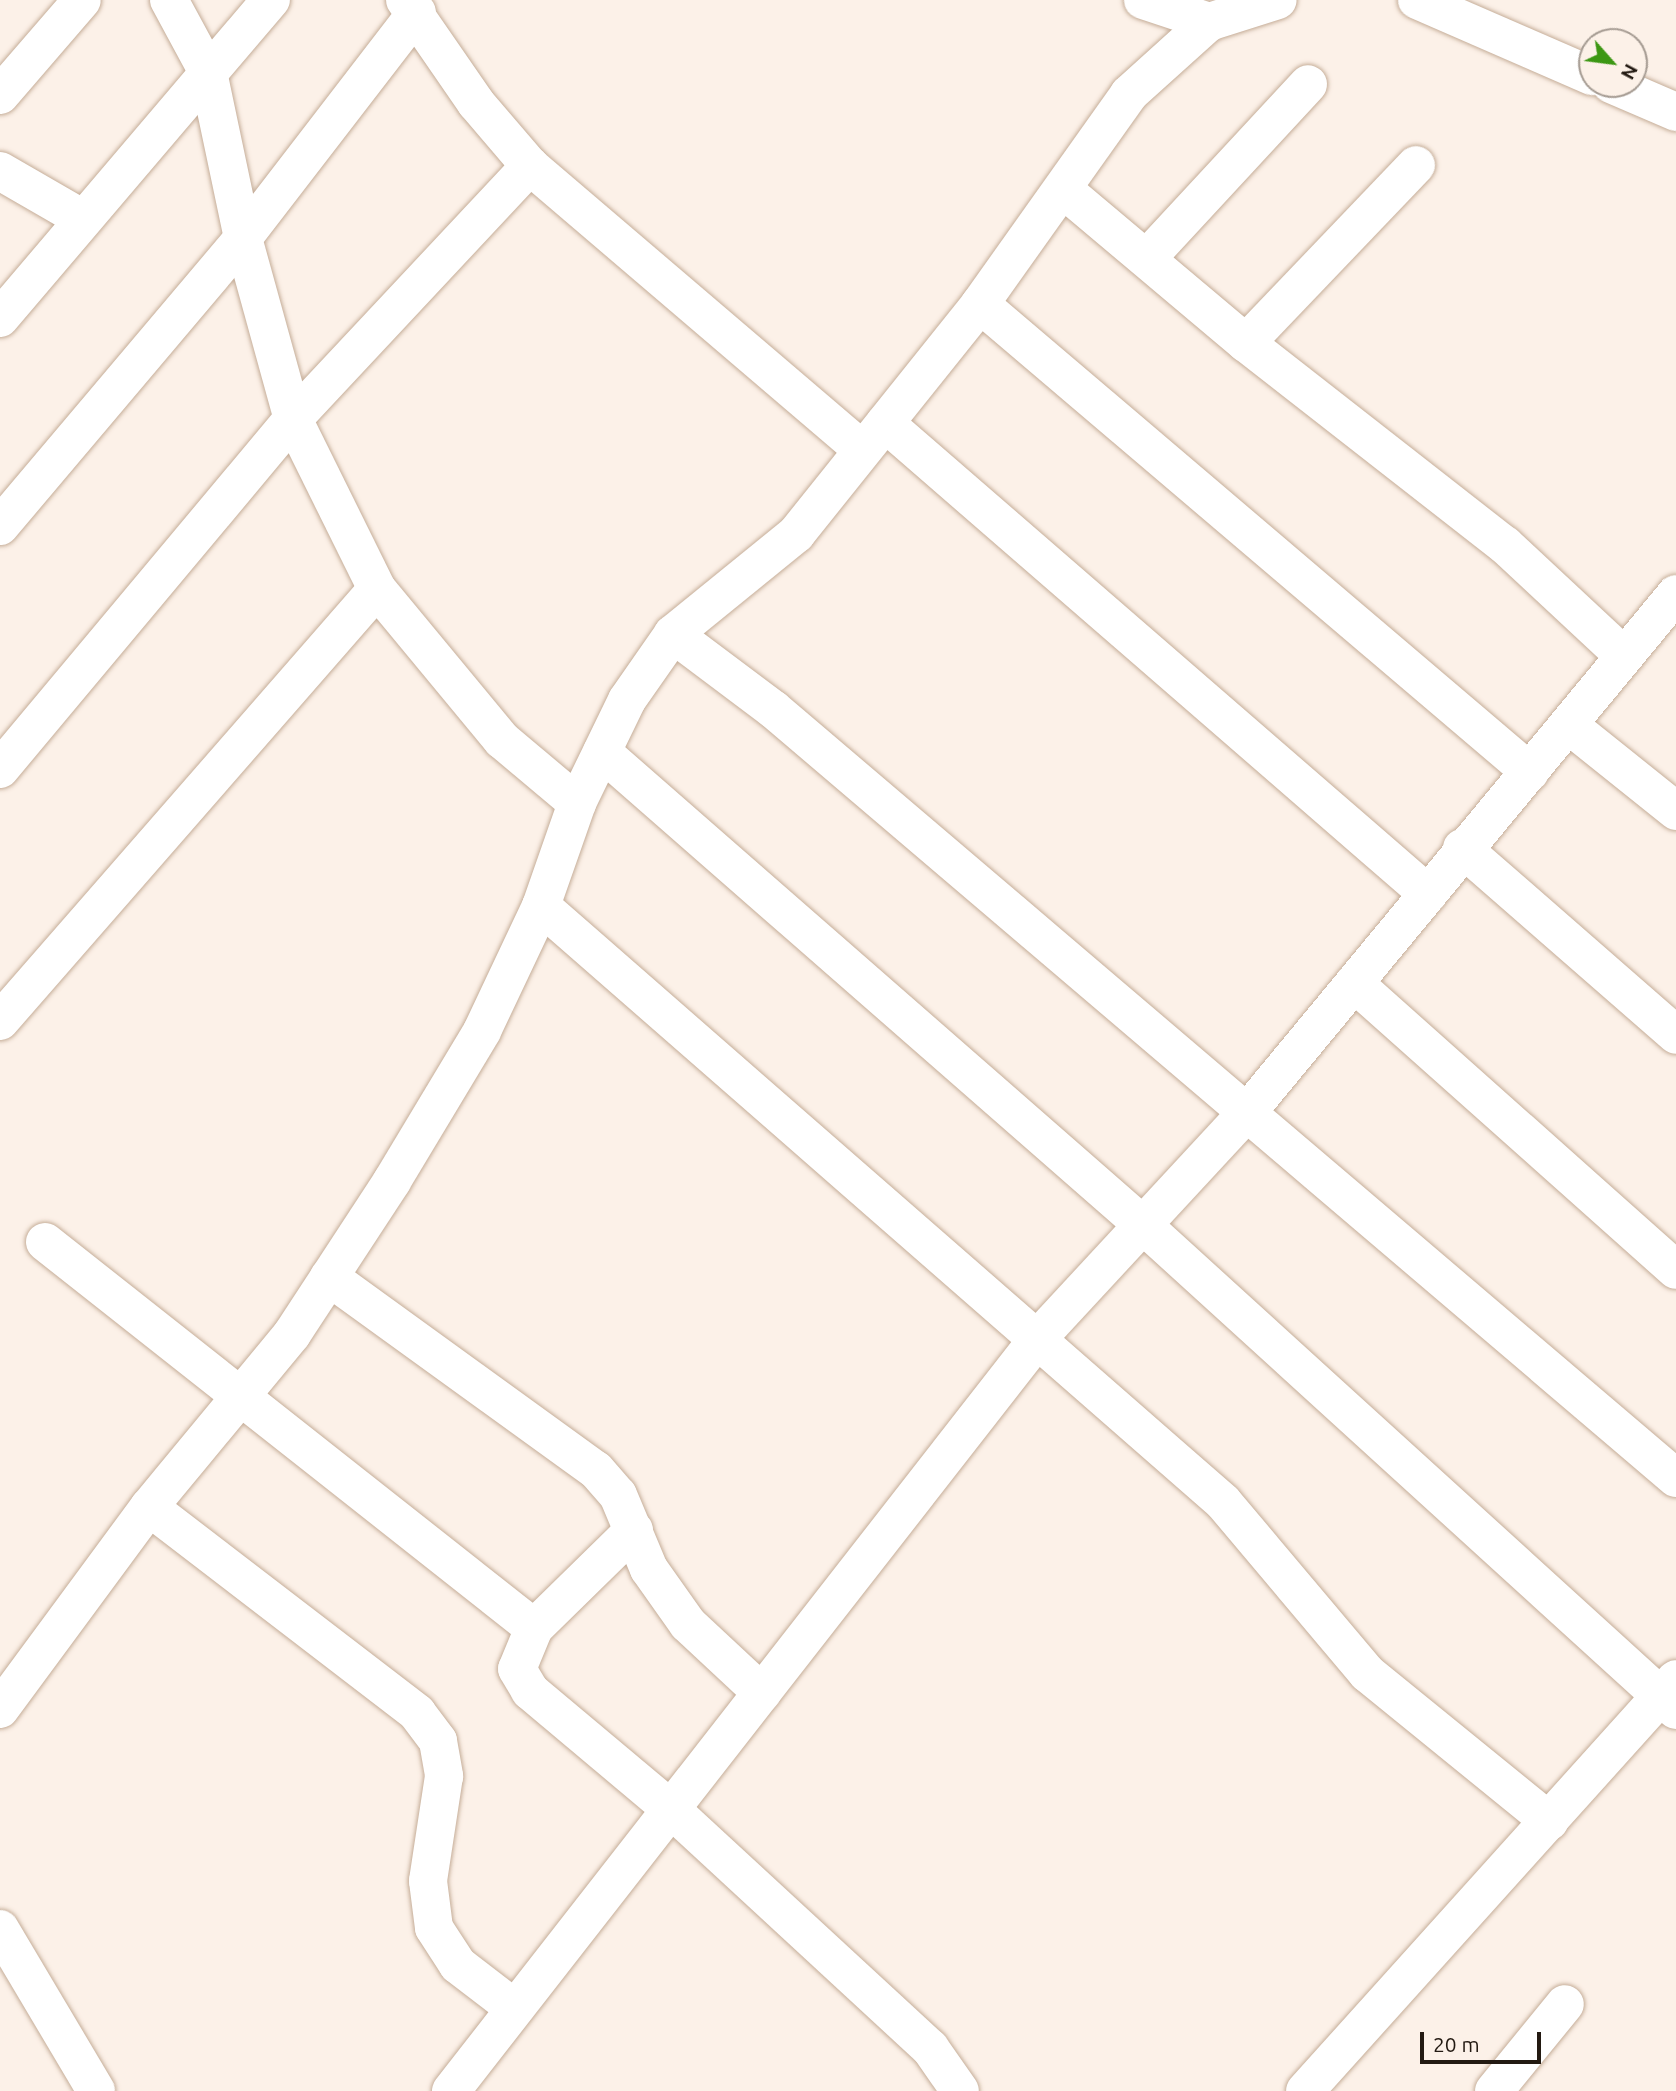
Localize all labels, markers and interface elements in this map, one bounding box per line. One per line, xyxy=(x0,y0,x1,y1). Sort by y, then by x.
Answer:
north arrow xyxy=(1578,28,1648,98)
text: N xyxy=(1617,60,1643,83)
scale bar xyxy=(1424,2018,1545,2062)
text: 20 m xyxy=(1433,2032,1480,2056)

